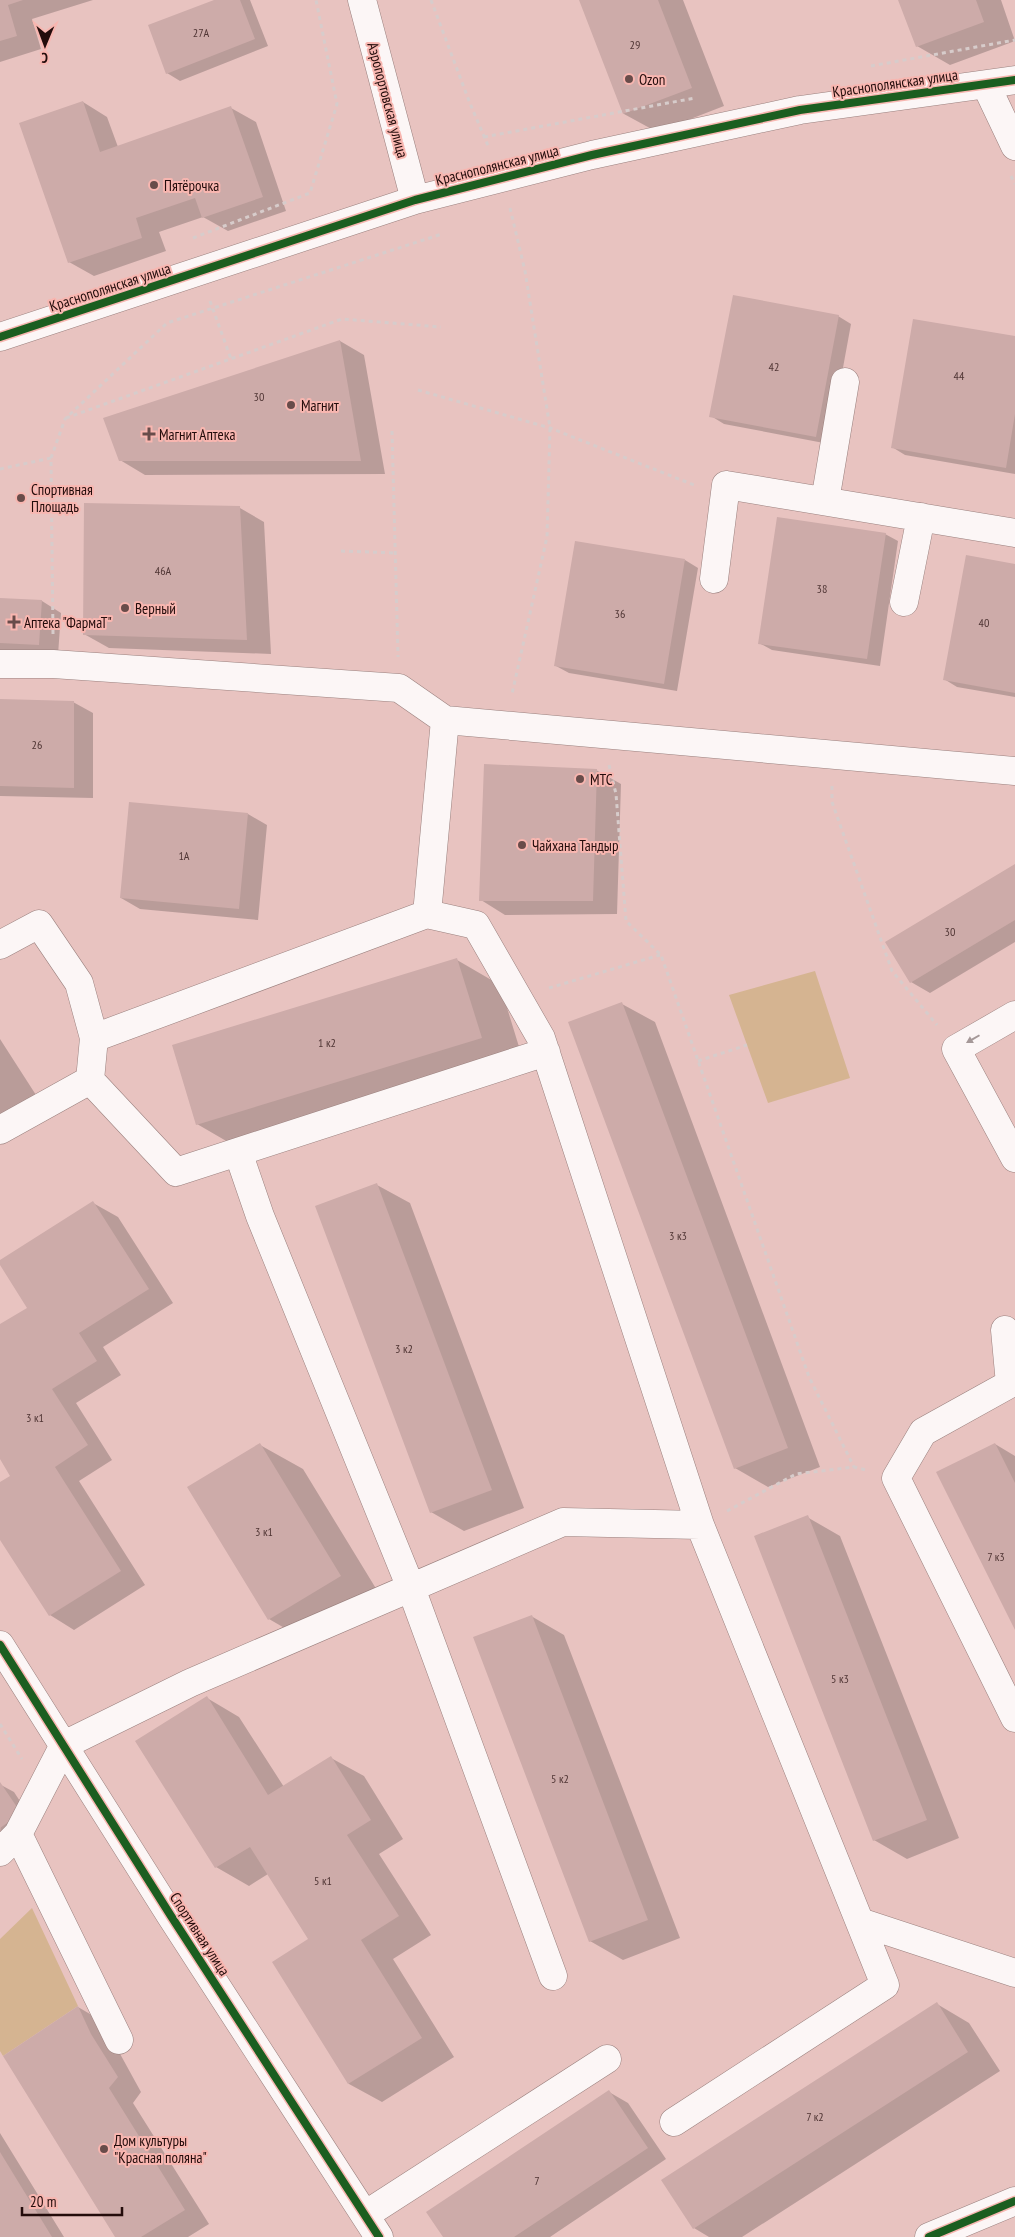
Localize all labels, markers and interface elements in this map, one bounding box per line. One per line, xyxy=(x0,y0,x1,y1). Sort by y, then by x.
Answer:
north arrow xyxy=(20,20,70,70)
house number: 27А xyxy=(193,25,210,40)
house number: 29 xyxy=(630,37,640,52)
street label: Аэропортовская улица xyxy=(363,40,413,160)
text: С xyxy=(41,49,48,67)
street label: Краснополянская улица xyxy=(831,65,959,101)
place label: Ozon xyxy=(639,70,665,89)
marker: Ozon xyxy=(623,73,635,85)
street label: Краснополянская улица xyxy=(433,140,561,190)
place label: Пятёрочка xyxy=(164,176,219,195)
marker: Пятёрочка xyxy=(148,179,160,191)
street label: Краснополянская улица xyxy=(47,258,173,316)
house number: 42 xyxy=(769,359,779,374)
house number: 44 xyxy=(954,368,965,383)
house number: 30 xyxy=(254,389,264,404)
place label: Магнит xyxy=(301,396,339,415)
marker: Магнит xyxy=(285,399,297,411)
place label: Магнит Аптека xyxy=(159,425,235,444)
marker: Магнит Аптека xyxy=(143,428,155,440)
place label: Спортивная Площадь xyxy=(31,480,93,516)
marker: Спортивная Площадь xyxy=(15,492,27,504)
house number: 46А xyxy=(155,563,172,578)
house number: 38 xyxy=(817,581,827,596)
place label: Верный xyxy=(135,599,176,618)
marker: Верный xyxy=(119,602,131,614)
house number: 36 xyxy=(615,606,625,621)
place label: Аптека "ФармаТ" xyxy=(24,613,112,632)
house number: 40 xyxy=(979,615,989,630)
marker: Аптека "ФармаТ" xyxy=(8,616,20,628)
house number: 26 xyxy=(32,737,42,752)
place label: МТС xyxy=(590,770,613,789)
marker: МТС xyxy=(574,773,586,785)
place label: Чайхана Тандыр xyxy=(532,836,618,855)
marker: Чайхана Тандыр xyxy=(516,839,528,851)
house number: 1А xyxy=(178,848,190,863)
house number: 30 xyxy=(945,924,955,939)
house number: 1 к2 xyxy=(318,1035,336,1050)
one-way arrow xyxy=(966,1035,979,1044)
house number: 3 к3 xyxy=(669,1228,687,1243)
house number: 3 к2 xyxy=(395,1341,413,1356)
house number: 3 к1 xyxy=(26,1410,44,1425)
house number: 3 к1 xyxy=(255,1524,273,1539)
house number: 7 к3 xyxy=(987,1549,1005,1564)
house number: 5 к3 xyxy=(831,1671,849,1686)
house number: 5 к2 xyxy=(551,1771,569,1786)
house number: 5 к1 xyxy=(314,1873,332,1888)
street label: Спортивная улица xyxy=(166,1889,234,1979)
house number: 7 к2 xyxy=(806,2109,824,2124)
place label: Дом культуры "Красная поляна" xyxy=(114,2131,207,2167)
marker: Дом культуры "Красная поляна" xyxy=(98,2143,110,2155)
house number: 7 xyxy=(534,2173,540,2188)
scale bar xyxy=(22,2184,122,2216)
text: 20 m xyxy=(30,2192,56,2211)

